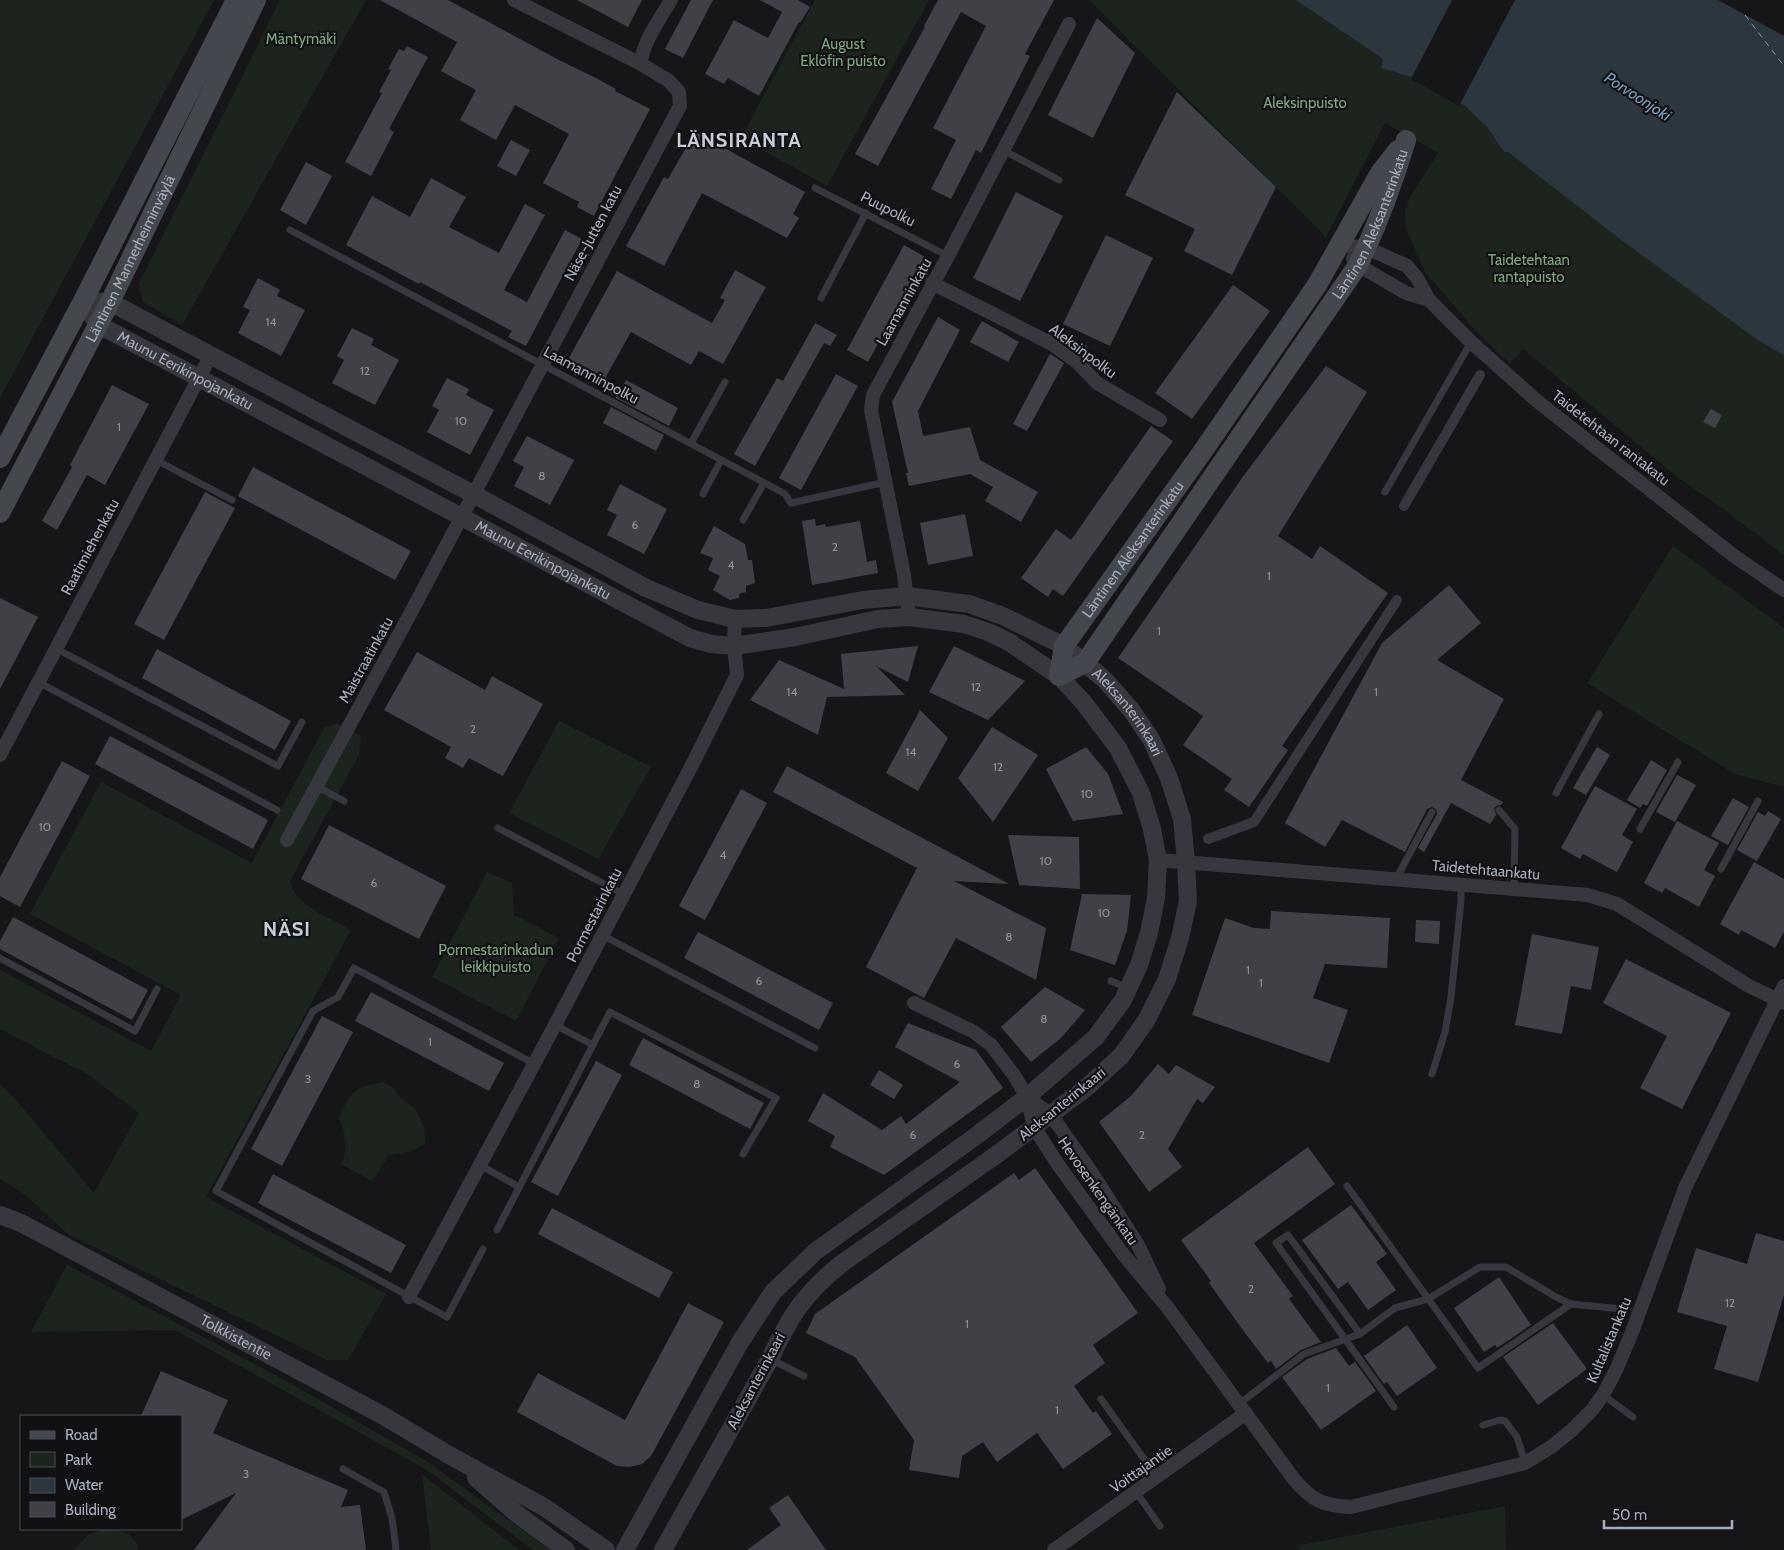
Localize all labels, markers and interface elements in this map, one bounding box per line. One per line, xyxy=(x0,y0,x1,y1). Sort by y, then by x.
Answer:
park label: Mäntymäki xyxy=(266,30,336,48)
park label: August Eklöfin puisto xyxy=(800,35,886,70)
water label: Porvoonjoki xyxy=(1601,68,1675,125)
park label: Aleksinpuisto xyxy=(1263,94,1347,112)
district label: LÄNSIRANTA xyxy=(676,128,802,152)
street label: Läntinen Aleksanterinkatu xyxy=(1328,147,1412,303)
street label: Läntinen Mannerheiminväylä xyxy=(82,171,179,345)
street label: Näse-Jutten katu xyxy=(560,182,626,284)
street label: Puupolku xyxy=(858,188,918,230)
park label: Taidetehtaan rantapuisto xyxy=(1488,251,1570,286)
street label: Laamanninkatu xyxy=(873,255,935,349)
house number: 14 xyxy=(266,314,276,329)
street label: Aleksinpolku xyxy=(1046,320,1120,382)
street label: Maunu Eerikinpojankatu xyxy=(114,327,256,414)
street label: Laamanninpolku xyxy=(540,342,642,408)
house number: 12 xyxy=(360,363,370,378)
street label: Taidetehtaan rantakatu xyxy=(1549,386,1673,490)
house number: 10 xyxy=(455,413,467,428)
house number: 1 xyxy=(117,419,121,434)
house number: 8 xyxy=(538,468,546,483)
street label: Läntinen Aleksanterinkatu xyxy=(1078,478,1188,621)
street label: Raatimiehenkatu xyxy=(57,496,123,598)
street label: Maunu Eerikinpojankatu xyxy=(472,517,614,603)
house number: 6 xyxy=(632,517,639,532)
house number: 2 xyxy=(832,539,838,554)
house number: 4 xyxy=(728,557,735,572)
house number: 1 xyxy=(1267,568,1271,583)
street label: Maistraatinkatu xyxy=(335,614,397,706)
house number: 1 xyxy=(1157,623,1161,638)
street label: Aleksanterinkaari xyxy=(1088,664,1167,759)
house number: 12 xyxy=(971,679,981,694)
house number: 14 xyxy=(787,684,797,699)
house number: 1 xyxy=(1374,684,1378,699)
house number: 2 xyxy=(470,721,476,736)
house number: 14 xyxy=(906,744,916,759)
house number: 12 xyxy=(993,759,1003,774)
house number: 10 xyxy=(1081,786,1093,801)
house number: 10 xyxy=(39,819,51,834)
house number: 4 xyxy=(720,847,727,862)
house number: 10 xyxy=(1040,853,1052,868)
street label: Taidetehtaankatu xyxy=(1431,856,1541,884)
street label: Pormestarinkatu xyxy=(562,865,626,965)
house number: 6 xyxy=(371,875,378,890)
house number: 10 xyxy=(1098,905,1110,920)
district label: NÄSI xyxy=(263,917,311,941)
house number: 8 xyxy=(1005,929,1013,944)
park label: Pormestarinkadun leikkipuisto xyxy=(438,941,554,976)
house number: 1 xyxy=(1246,962,1250,977)
house number: 6 xyxy=(756,973,763,988)
house number: 1 xyxy=(1259,975,1263,990)
house number: 8 xyxy=(1040,1011,1048,1026)
house number: 1 xyxy=(428,1034,432,1049)
house number: 6 xyxy=(954,1056,961,1071)
street label: Aleksanterinkaari xyxy=(1015,1063,1109,1145)
house number: 3 xyxy=(305,1071,311,1086)
house number: 8 xyxy=(693,1076,701,1091)
house number: 6 xyxy=(910,1127,917,1142)
house number: 2 xyxy=(1139,1127,1145,1142)
street label: Hevosenkengänkatu xyxy=(1054,1133,1142,1249)
house number: 2 xyxy=(1248,1281,1254,1296)
street label: Kultalistankatu xyxy=(1583,1294,1635,1386)
house number: 12 xyxy=(1725,1295,1735,1310)
street label: Tolkkistentie xyxy=(197,1311,275,1364)
house number: 1 xyxy=(965,1316,969,1331)
street label: Aleksanterinkaari xyxy=(723,1330,789,1432)
house number: 1 xyxy=(1326,1380,1330,1395)
house number: 1 xyxy=(1055,1402,1059,1417)
legend xyxy=(20,1415,182,1530)
text: Road xyxy=(65,1426,98,1444)
street label: Voittajantie xyxy=(1107,1441,1176,1497)
text: Park xyxy=(65,1451,92,1469)
house number: 3 xyxy=(243,1466,249,1481)
text: Water xyxy=(65,1476,103,1494)
scale bar xyxy=(1604,1498,1732,1530)
text: Building xyxy=(65,1501,116,1519)
text: 50 m xyxy=(1612,1506,1647,1524)

